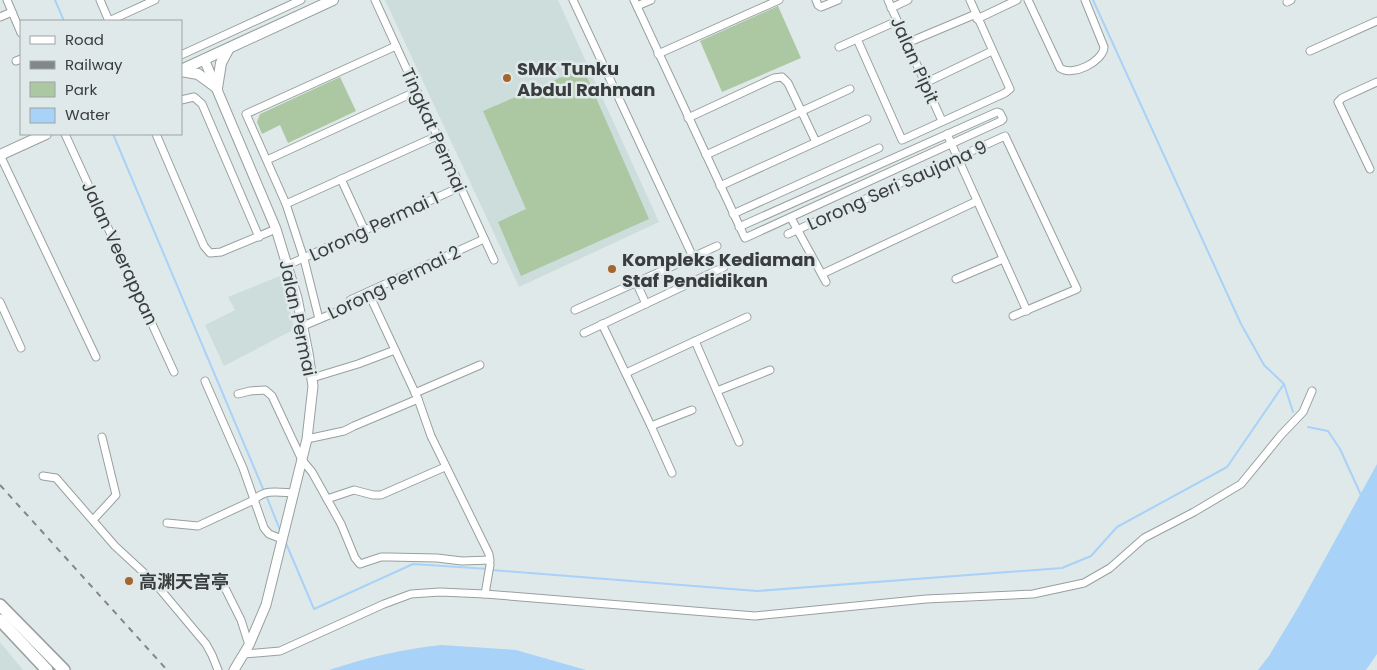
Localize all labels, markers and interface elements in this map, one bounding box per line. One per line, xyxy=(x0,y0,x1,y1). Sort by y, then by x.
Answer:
street label: Jalan Pipit xyxy=(885,13,945,107)
legend xyxy=(20,20,182,135)
text: Road xyxy=(65,29,104,50)
text: Railway xyxy=(65,54,123,75)
place label: SMK Tunku Abdul Rahman xyxy=(517,56,655,102)
street label: Tingkat Permai xyxy=(395,64,473,196)
marker: SMK Tunku Abdul Rahman xyxy=(501,72,513,84)
text: Park xyxy=(65,79,97,100)
text: Water xyxy=(65,104,111,125)
street label: Lorong Seri Saujana 9 xyxy=(803,134,991,236)
street label: Jalan Veerappan xyxy=(76,177,164,329)
street label: Lorong Permai 1 xyxy=(305,185,443,267)
street label: Lorong Permai 2 xyxy=(324,239,464,325)
place label: Kompleks Kediaman Staf Pendidikan xyxy=(622,247,815,293)
street label: Jalan Permai xyxy=(273,258,323,378)
marker: Kompleks Kediaman Staf Pendidikan xyxy=(606,263,618,275)
place label: 高渊天宫亭 xyxy=(139,569,229,594)
marker: 高渊天宫亭 xyxy=(123,575,135,587)

